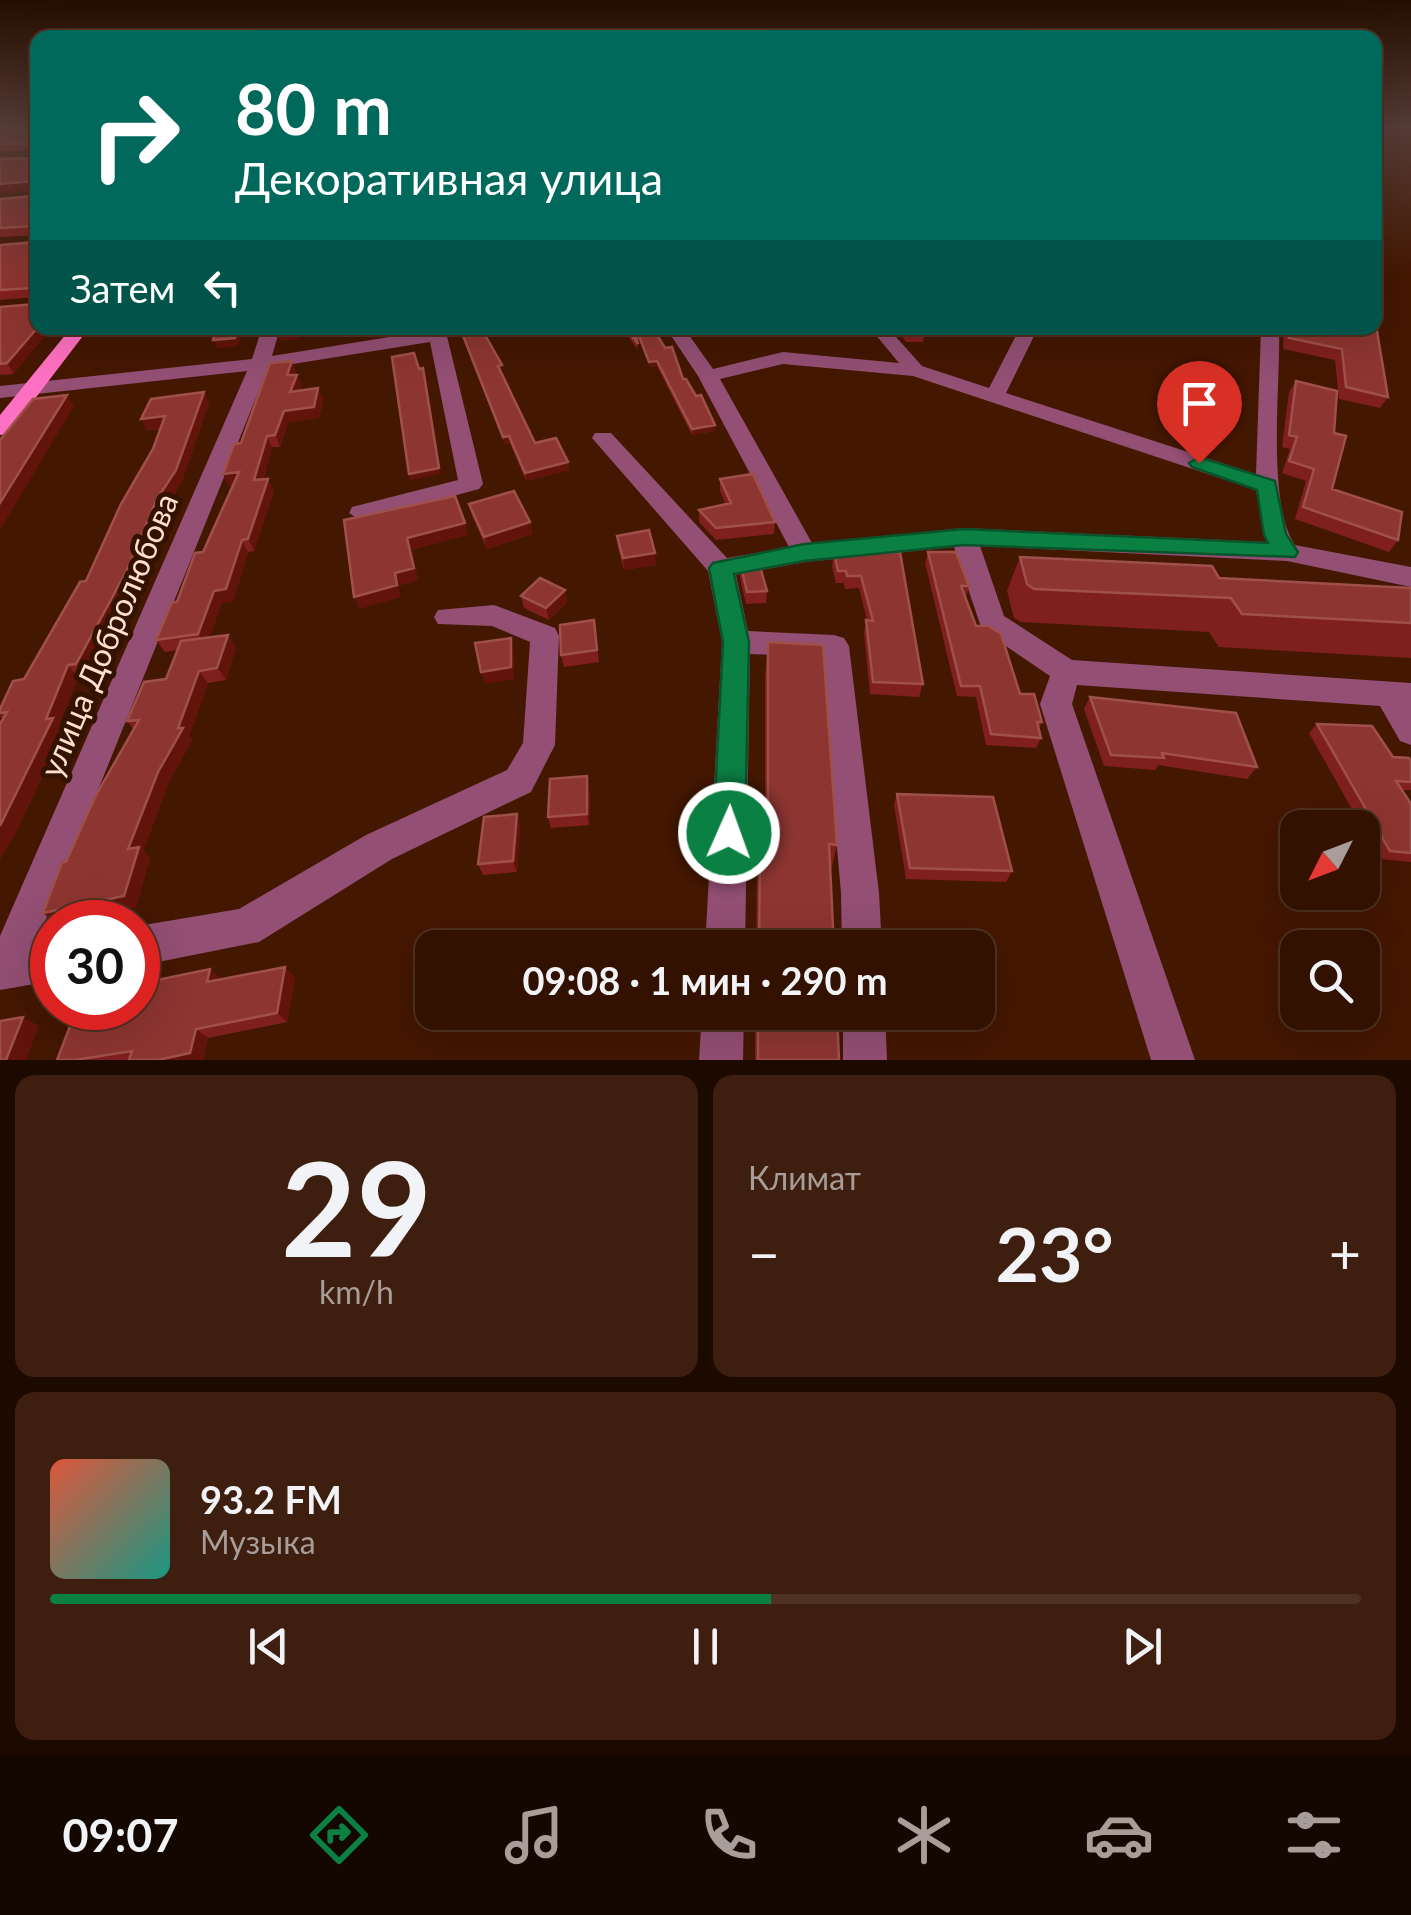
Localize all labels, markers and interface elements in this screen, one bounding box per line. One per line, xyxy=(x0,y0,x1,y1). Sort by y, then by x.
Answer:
text: 80 m xyxy=(235,66,392,150)
icon: right xyxy=(70,70,200,200)
text: Декоративная улица xyxy=(235,151,663,205)
icon: left xyxy=(195,260,250,315)
text: Затем xyxy=(70,265,175,311)
pin xyxy=(1157,361,1242,464)
icon: arrive xyxy=(1172,376,1227,431)
street label: улица Добролюбова xyxy=(31,487,185,783)
position arrow xyxy=(677,781,781,885)
north arrow xyxy=(1280,810,1380,910)
map controls xyxy=(1280,810,1380,1030)
speed limit sign: 30 xyxy=(30,900,160,1030)
button: search xyxy=(1280,930,1380,1030)
text: 09:08 · 1 мин · 290 m xyxy=(522,957,888,1003)
text: 29 xyxy=(281,1129,432,1285)
text: Климат xyxy=(748,1158,861,1197)
text: 23° xyxy=(995,1208,1114,1298)
text: − xyxy=(748,1220,780,1286)
text: + xyxy=(1329,1220,1361,1286)
text: km/h xyxy=(319,1272,394,1311)
text: 93.2 FM xyxy=(200,1476,342,1522)
text: Музыка xyxy=(200,1522,316,1561)
icon: previous xyxy=(241,1619,296,1674)
icon: pause xyxy=(678,1619,733,1674)
icon: next xyxy=(1115,1619,1170,1674)
icon: directions xyxy=(304,1800,374,1870)
icon: music xyxy=(499,1800,569,1870)
icon: phone xyxy=(694,1800,764,1870)
icon: climate xyxy=(889,1800,959,1870)
icon: car xyxy=(1084,1800,1154,1870)
icon: filters xyxy=(1279,1800,1349,1870)
text: 09:07 xyxy=(63,1808,179,1862)

